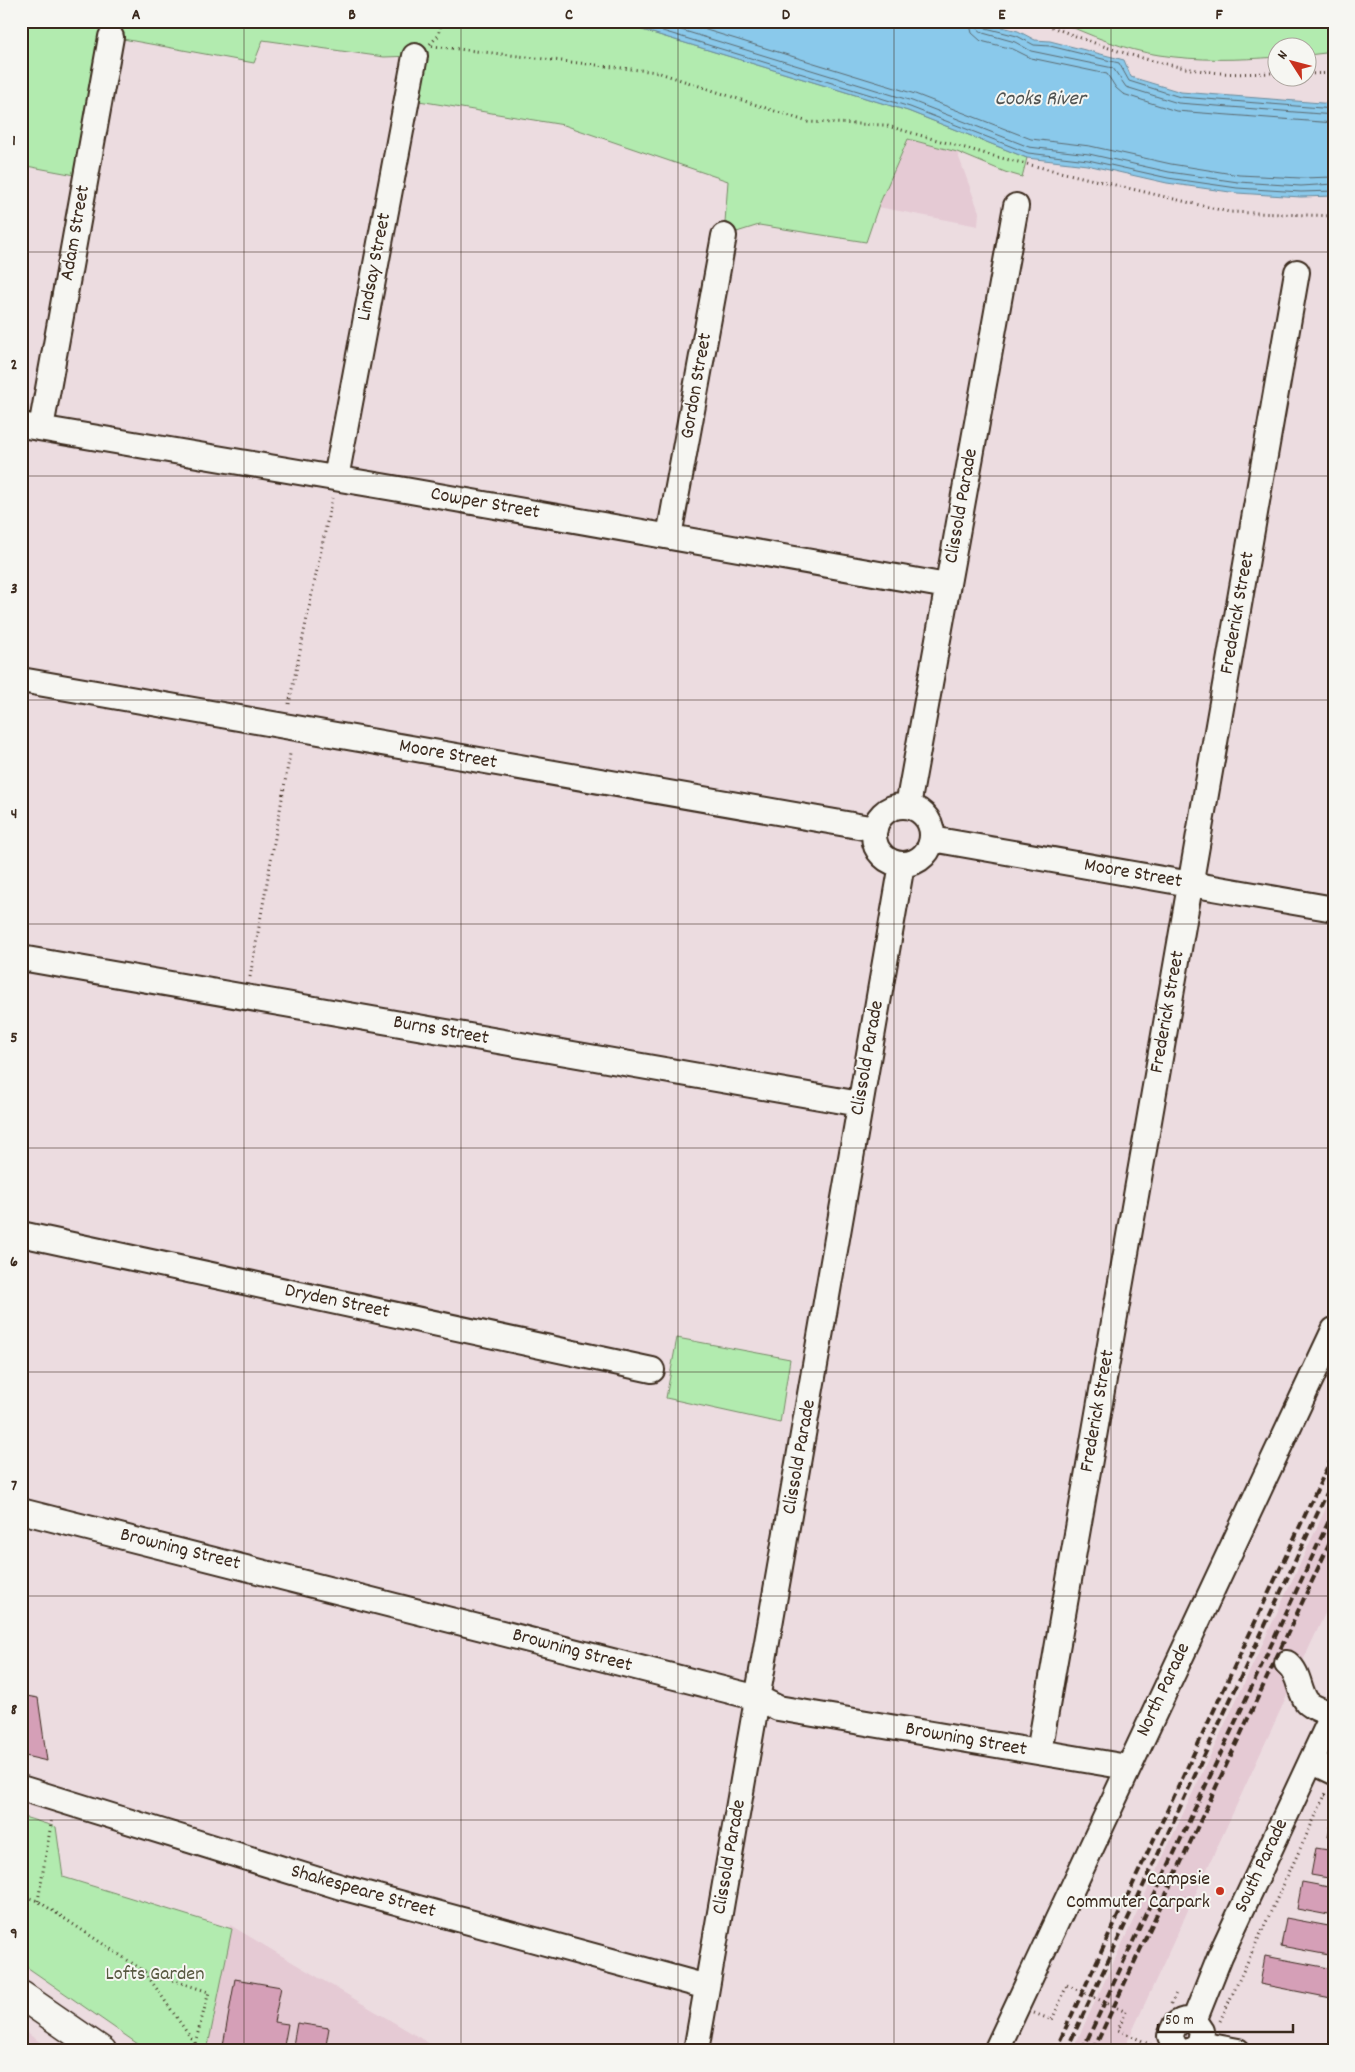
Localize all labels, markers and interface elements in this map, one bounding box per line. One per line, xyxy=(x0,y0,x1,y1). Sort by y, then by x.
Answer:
text: A xyxy=(132,4,141,27)
text: B xyxy=(348,4,356,27)
text: C xyxy=(565,4,573,27)
text: D xyxy=(782,4,791,27)
text: E xyxy=(998,4,1006,27)
text: F xyxy=(1215,4,1223,27)
north arrow xyxy=(1268,38,1318,88)
text: N xyxy=(1273,47,1293,64)
water label: Cooks River xyxy=(994,85,1088,115)
text: 1 xyxy=(12,130,16,153)
street label: Adam Street xyxy=(54,183,98,283)
street label: Lindsay Street xyxy=(351,211,399,323)
street label: Gordon Street xyxy=(674,331,720,441)
text: 2 xyxy=(11,354,18,377)
street label: Clissold Parade xyxy=(938,446,986,566)
street label: Cowper Street xyxy=(428,481,542,527)
street label: Frederick Street xyxy=(1213,550,1263,676)
text: 3 xyxy=(10,578,18,601)
street label: Moore Street xyxy=(397,733,499,777)
text: 4 xyxy=(11,803,17,826)
street label: Moore Street xyxy=(1082,852,1184,896)
street label: Frederick Street xyxy=(1143,949,1193,1075)
street label: Clissold Parade xyxy=(844,998,892,1118)
street label: Burns Street xyxy=(391,1009,491,1053)
text: 5 xyxy=(10,1027,18,1050)
text: 6 xyxy=(10,1251,18,1274)
street label: Dryden Street xyxy=(282,1277,392,1327)
street label: Frederick Street xyxy=(1073,1348,1123,1474)
street label: Clissold Parade xyxy=(776,1397,824,1517)
text: 7 xyxy=(11,1475,17,1498)
street label: Browning Street xyxy=(117,1522,243,1578)
street label: Browning Street xyxy=(509,1622,635,1680)
street label: North Parade xyxy=(1130,1638,1198,1742)
text: 8 xyxy=(11,1699,18,1722)
street label: Browning Street xyxy=(903,1716,1029,1764)
street label: Clissold Parade xyxy=(706,1797,754,1917)
street label: South Parade xyxy=(1228,1814,1296,1918)
street label: Shakespeare Street xyxy=(287,1858,439,1926)
place label: Campsie Commuter Carpark xyxy=(1066,1866,1210,1917)
marker: Campsie Commuter Carpark xyxy=(1214,1885,1226,1897)
text: 9 xyxy=(10,1923,18,1946)
park label: Lofts Garden xyxy=(106,1961,204,1989)
scale bar xyxy=(1158,2002,1292,2034)
text: 50 m xyxy=(1165,2010,1194,2032)

